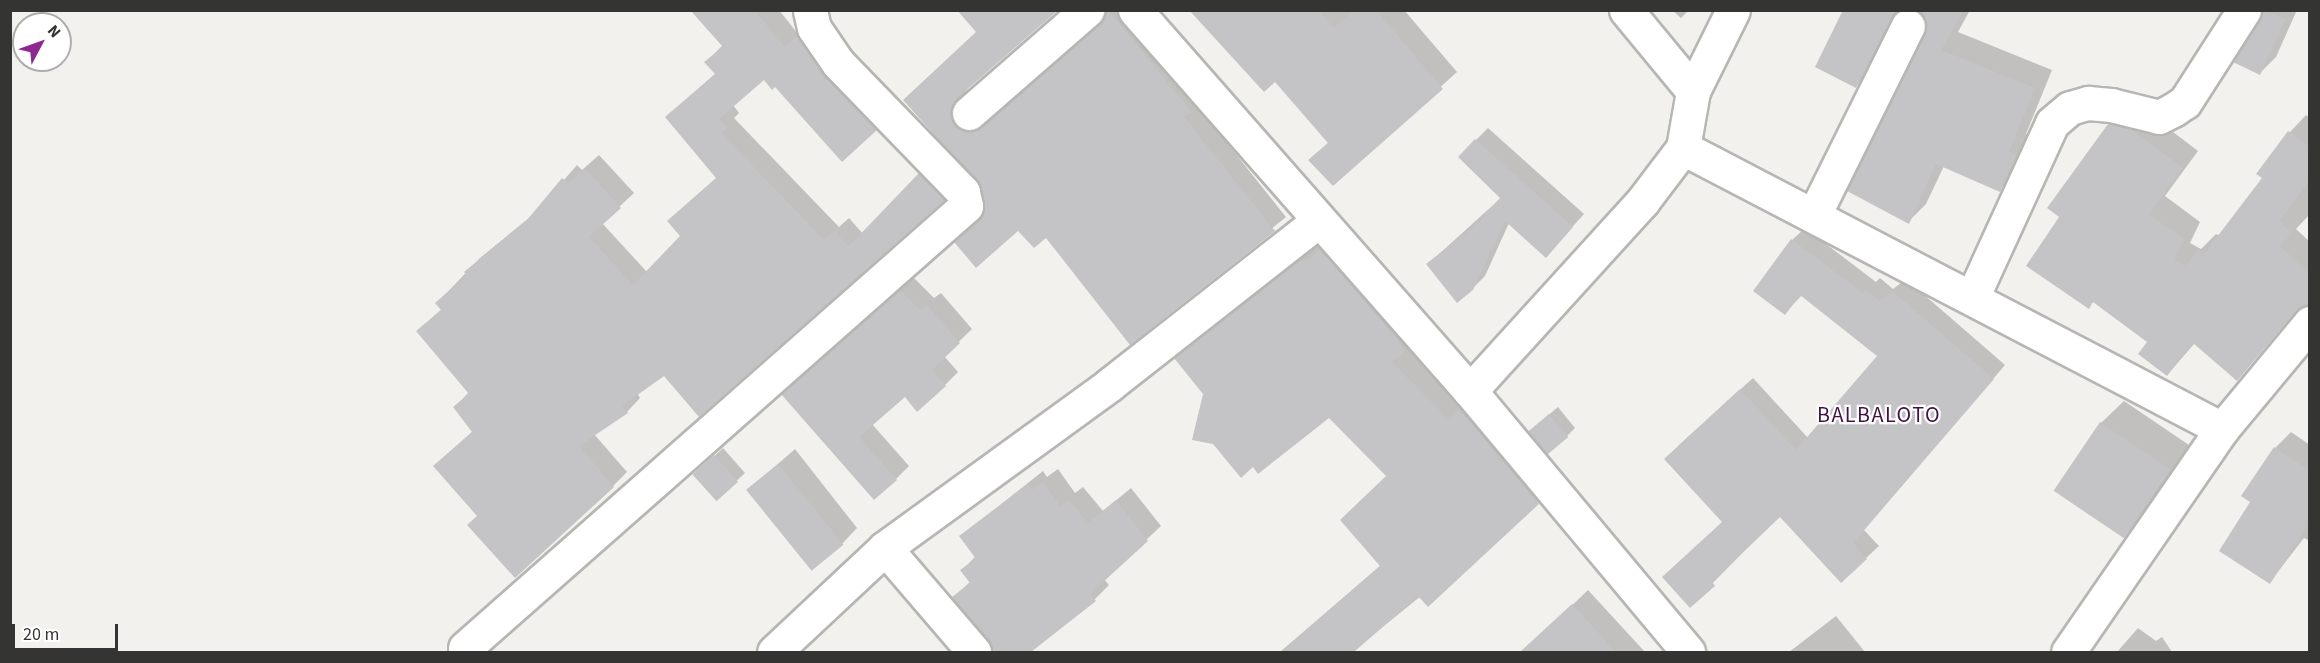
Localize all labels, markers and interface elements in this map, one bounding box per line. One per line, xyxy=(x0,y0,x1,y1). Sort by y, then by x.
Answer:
north arrow xyxy=(12,12,72,72)
text: N xyxy=(42,20,66,43)
district label: BALBALOTO xyxy=(1817,403,1941,429)
scale bar xyxy=(15,612,122,650)
text: 20 m xyxy=(23,622,59,647)

